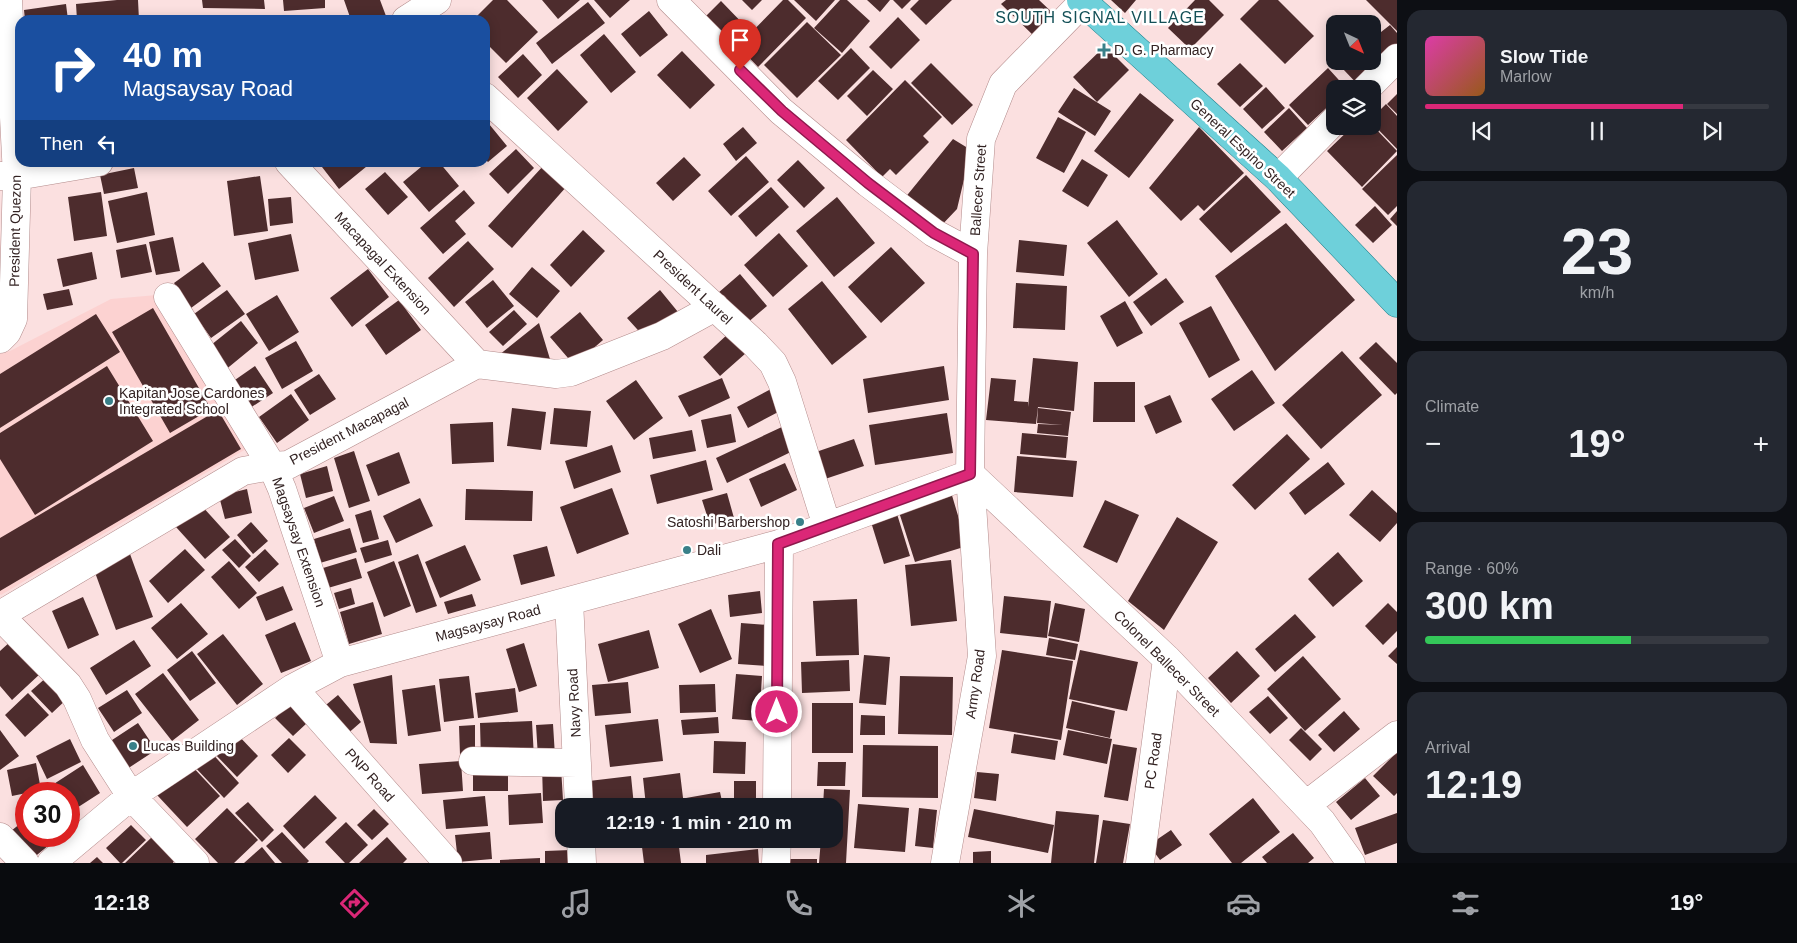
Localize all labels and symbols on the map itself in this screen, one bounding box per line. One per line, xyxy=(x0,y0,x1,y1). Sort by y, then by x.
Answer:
district label: SOUTH SIGNAL VILLAGE xyxy=(995,9,1205,26)
north arrow xyxy=(1326,15,1381,70)
pin xyxy=(719,19,761,70)
place label: D. G. Pharmacy xyxy=(1114,42,1214,58)
marker: D. G. Pharmacy xyxy=(1098,44,1110,56)
street label: General Espino Street xyxy=(1187,95,1299,201)
street label: Ballecer Street xyxy=(967,144,989,236)
street label: President Quezon xyxy=(6,175,24,287)
street label: Macapagal Extension xyxy=(331,209,435,317)
street label: President Laurel xyxy=(650,246,736,328)
place label: Kapitan Jose Cardones Integrated School xyxy=(119,385,265,417)
street label: President Macapagal xyxy=(287,394,411,468)
marker: Kapitan Jose Cardones Integrated School xyxy=(103,395,115,407)
street label: Magsaysay Extension xyxy=(269,475,329,609)
place label: Satoshi Barbershop xyxy=(667,514,790,530)
marker: Satoshi Barbershop xyxy=(794,516,806,528)
place label: Dali xyxy=(697,542,721,558)
marker: Dali xyxy=(681,544,693,556)
street label: Magsaysay Road xyxy=(434,601,542,645)
street label: Colonel Ballecer Street xyxy=(1111,607,1223,719)
street label: Army Road xyxy=(962,648,988,720)
street label: Navy Road xyxy=(564,668,584,738)
position arrow xyxy=(750,685,802,737)
street label: PC Road xyxy=(1141,732,1165,790)
place label: Lucas Building xyxy=(143,738,234,754)
marker: Lucas Building xyxy=(127,740,139,752)
street label: PNP Road xyxy=(342,745,398,805)
speed limit sign: 30 xyxy=(15,782,80,847)

